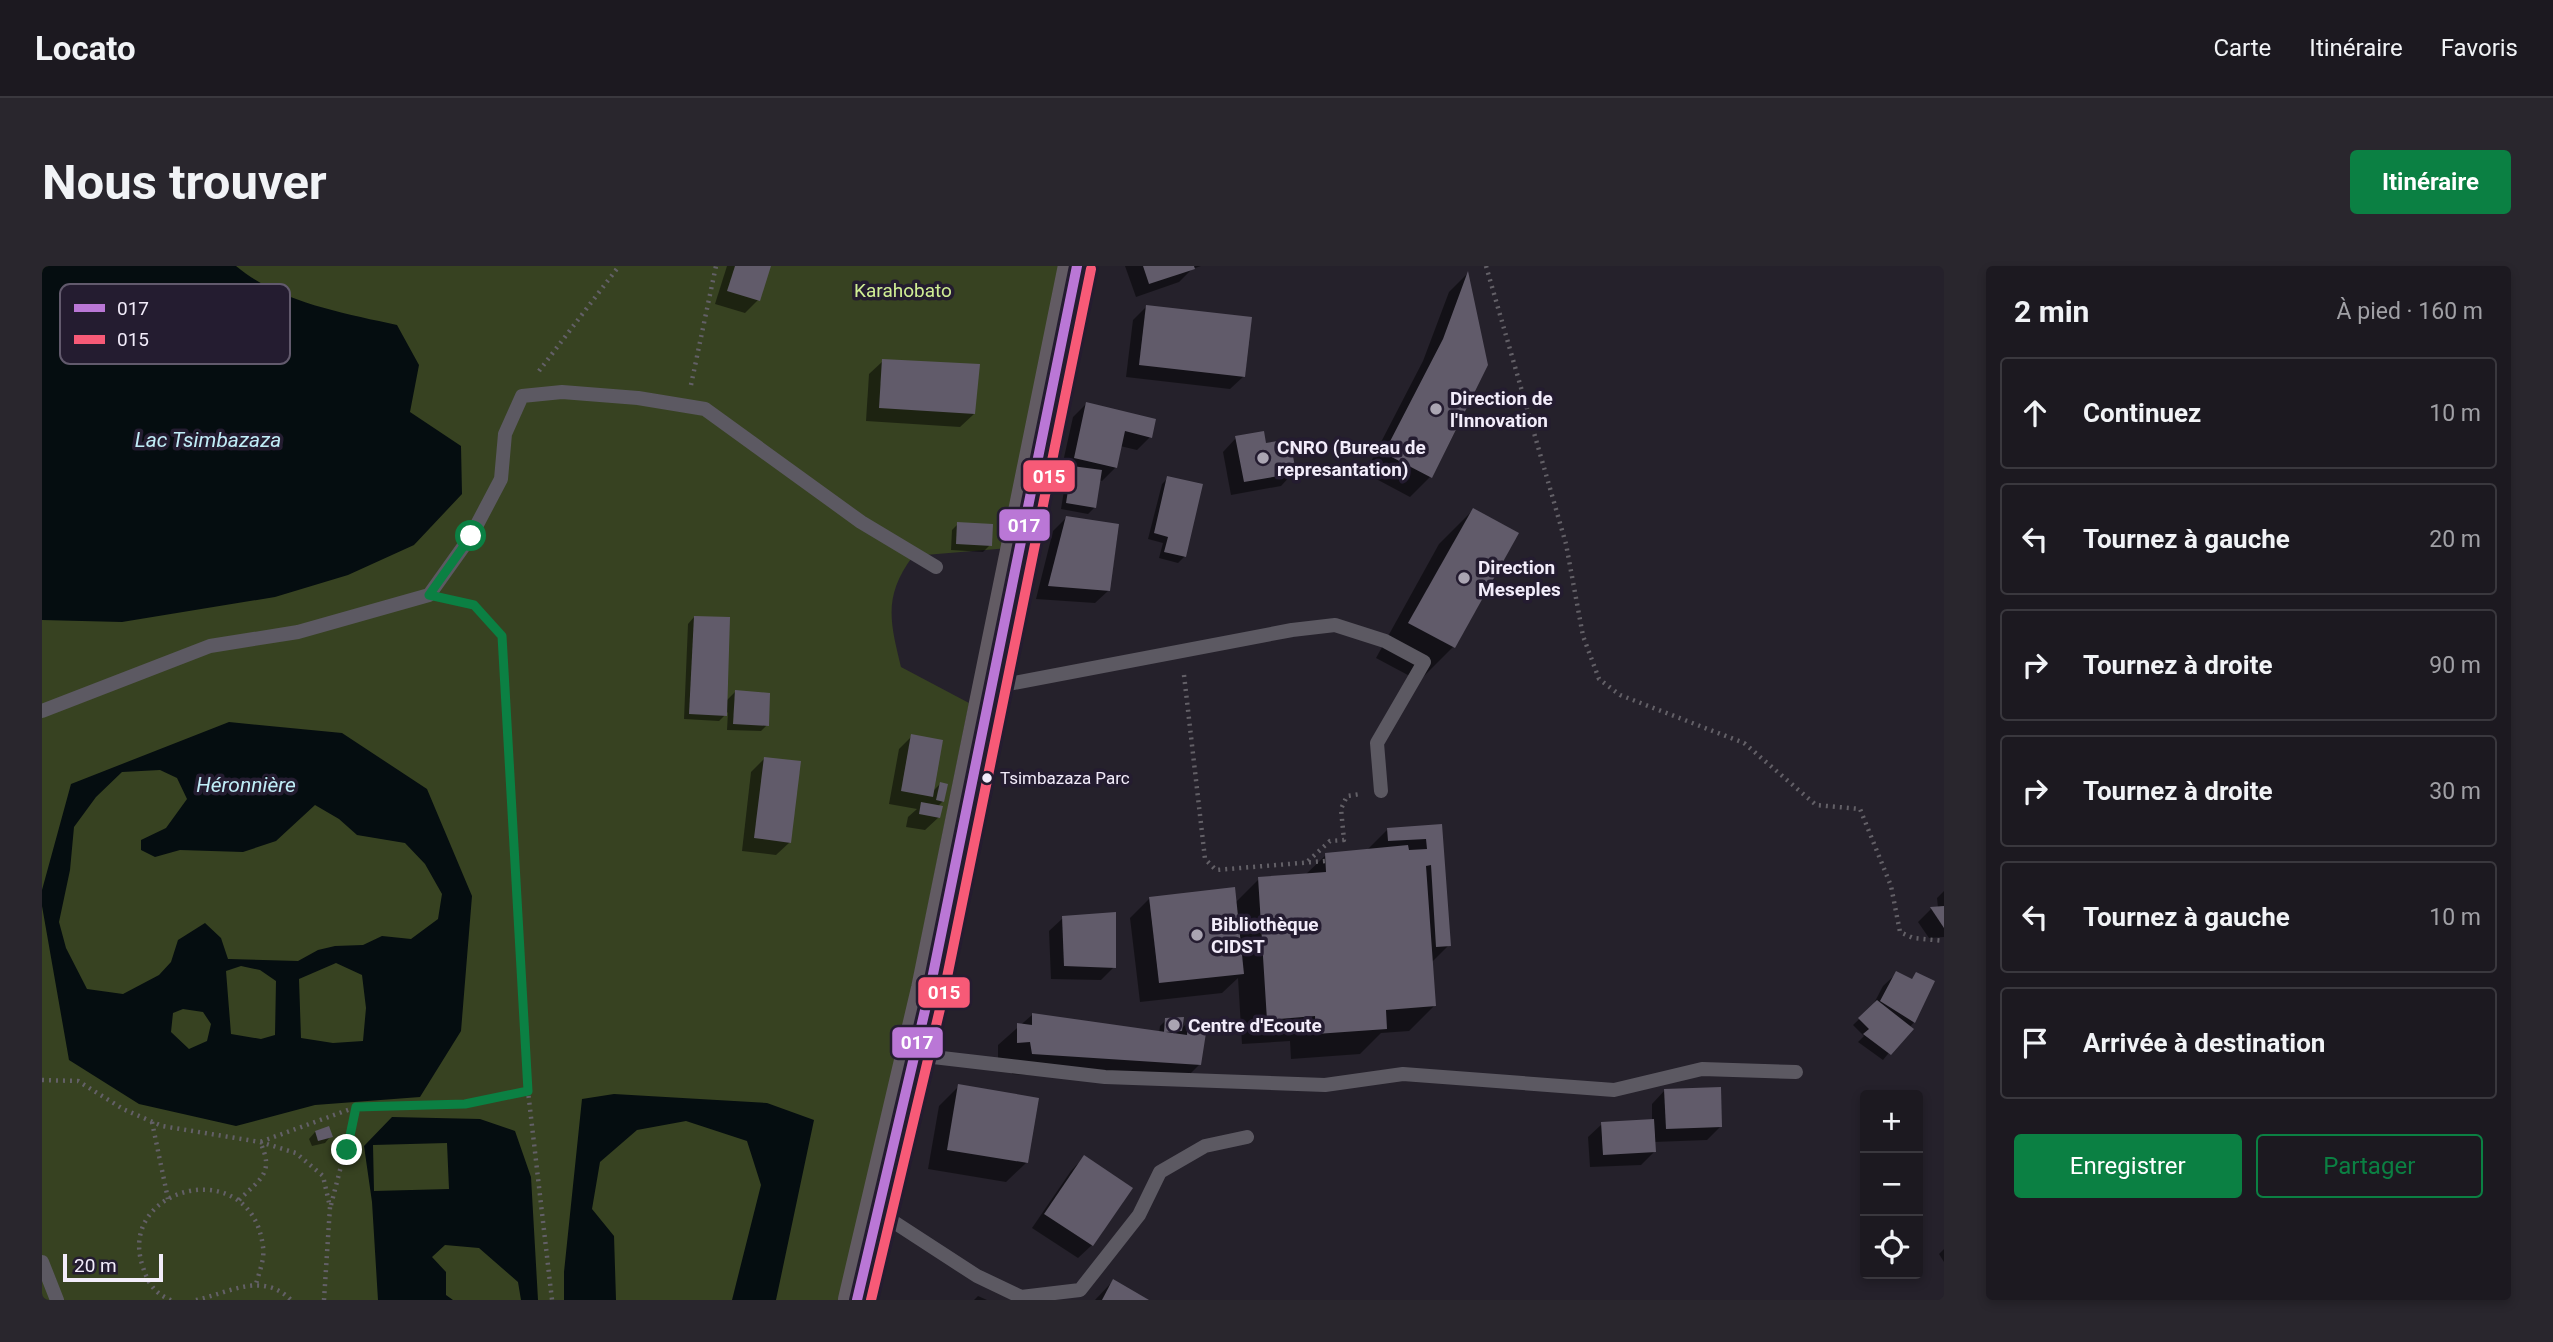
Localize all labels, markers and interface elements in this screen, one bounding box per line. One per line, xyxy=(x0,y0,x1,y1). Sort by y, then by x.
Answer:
text: Locato xyxy=(35,29,136,68)
text: Carte xyxy=(2213,34,2271,62)
text: Itinéraire xyxy=(2309,34,2403,62)
text: Favoris xyxy=(2441,34,2518,62)
button: Itinéraire xyxy=(2350,150,2511,214)
text: Nous trouver xyxy=(42,154,327,211)
park label: Karahobato xyxy=(854,279,952,302)
legend xyxy=(60,284,290,364)
text: 2 min xyxy=(2014,294,2089,329)
text: 017 xyxy=(117,297,149,320)
text: À pied · 160 m xyxy=(2337,298,2483,325)
text: 015 xyxy=(117,328,149,351)
place label: Direction de l'Innovation xyxy=(1450,387,1553,432)
icon: ahead xyxy=(2016,394,2054,432)
text: Continuez xyxy=(2083,398,2201,428)
text: 10 m xyxy=(2429,400,2481,427)
marker: Direction de l'Innovation xyxy=(1428,401,1444,417)
water label: Lac Tsimbazaza xyxy=(135,428,281,452)
place label: CNRO (Bureau de represantation) xyxy=(1277,436,1426,481)
marker: CNRO (Bureau de represantation) xyxy=(1255,450,1271,466)
line badge: 015 xyxy=(1022,459,1076,493)
text: 015 xyxy=(1033,465,1065,488)
line badge: 017 xyxy=(998,508,1051,542)
text: 017 xyxy=(1008,514,1040,537)
route start xyxy=(455,520,486,551)
icon: left xyxy=(2016,520,2054,558)
text: Tournez à gauche xyxy=(2083,524,2290,554)
text: 20 m xyxy=(2429,526,2481,553)
place label: Direction Meseples xyxy=(1478,556,1561,601)
marker: Direction Meseples xyxy=(1456,570,1472,586)
icon: right xyxy=(2016,646,2054,684)
text: Tournez à droite xyxy=(2083,650,2273,680)
text: 90 m xyxy=(2429,652,2481,679)
place label: Tsimbazaza Parc xyxy=(1000,768,1130,788)
marker: Tsimbazaza Parc xyxy=(980,771,994,785)
icon: right xyxy=(2016,772,2054,810)
water label: Héronnière xyxy=(196,773,296,797)
text: Tournez à droite xyxy=(2083,776,2273,806)
text: 30 m xyxy=(2429,778,2481,805)
icon: left xyxy=(2016,898,2054,936)
text: Tournez à gauche xyxy=(2083,902,2290,932)
text: 10 m xyxy=(2429,904,2481,931)
place label: Bibliothèque CIDST xyxy=(1211,913,1319,958)
marker: Bibliothèque CIDST xyxy=(1189,927,1205,943)
line badge: 015 xyxy=(917,976,971,1009)
text: 015 xyxy=(928,981,960,1004)
place label: Centre d'Ecoute xyxy=(1188,1014,1322,1037)
marker: Centre d'Ecoute xyxy=(1166,1017,1182,1033)
icon: arrive xyxy=(2016,1024,2054,1062)
line badge: 017 xyxy=(891,1026,944,1059)
text: Arrivée à destination xyxy=(2083,1028,2325,1058)
text: 017 xyxy=(901,1031,933,1054)
map controls xyxy=(1860,1090,1923,1279)
button: + xyxy=(1860,1090,1923,1153)
route end xyxy=(331,1134,362,1165)
button: Enregistrer xyxy=(2014,1134,2242,1198)
button: Partager xyxy=(2256,1134,2483,1198)
button: − xyxy=(1860,1153,1923,1216)
button: locate xyxy=(1860,1216,1923,1279)
scale bar xyxy=(63,1251,163,1283)
text: 20 m xyxy=(74,1254,117,1277)

